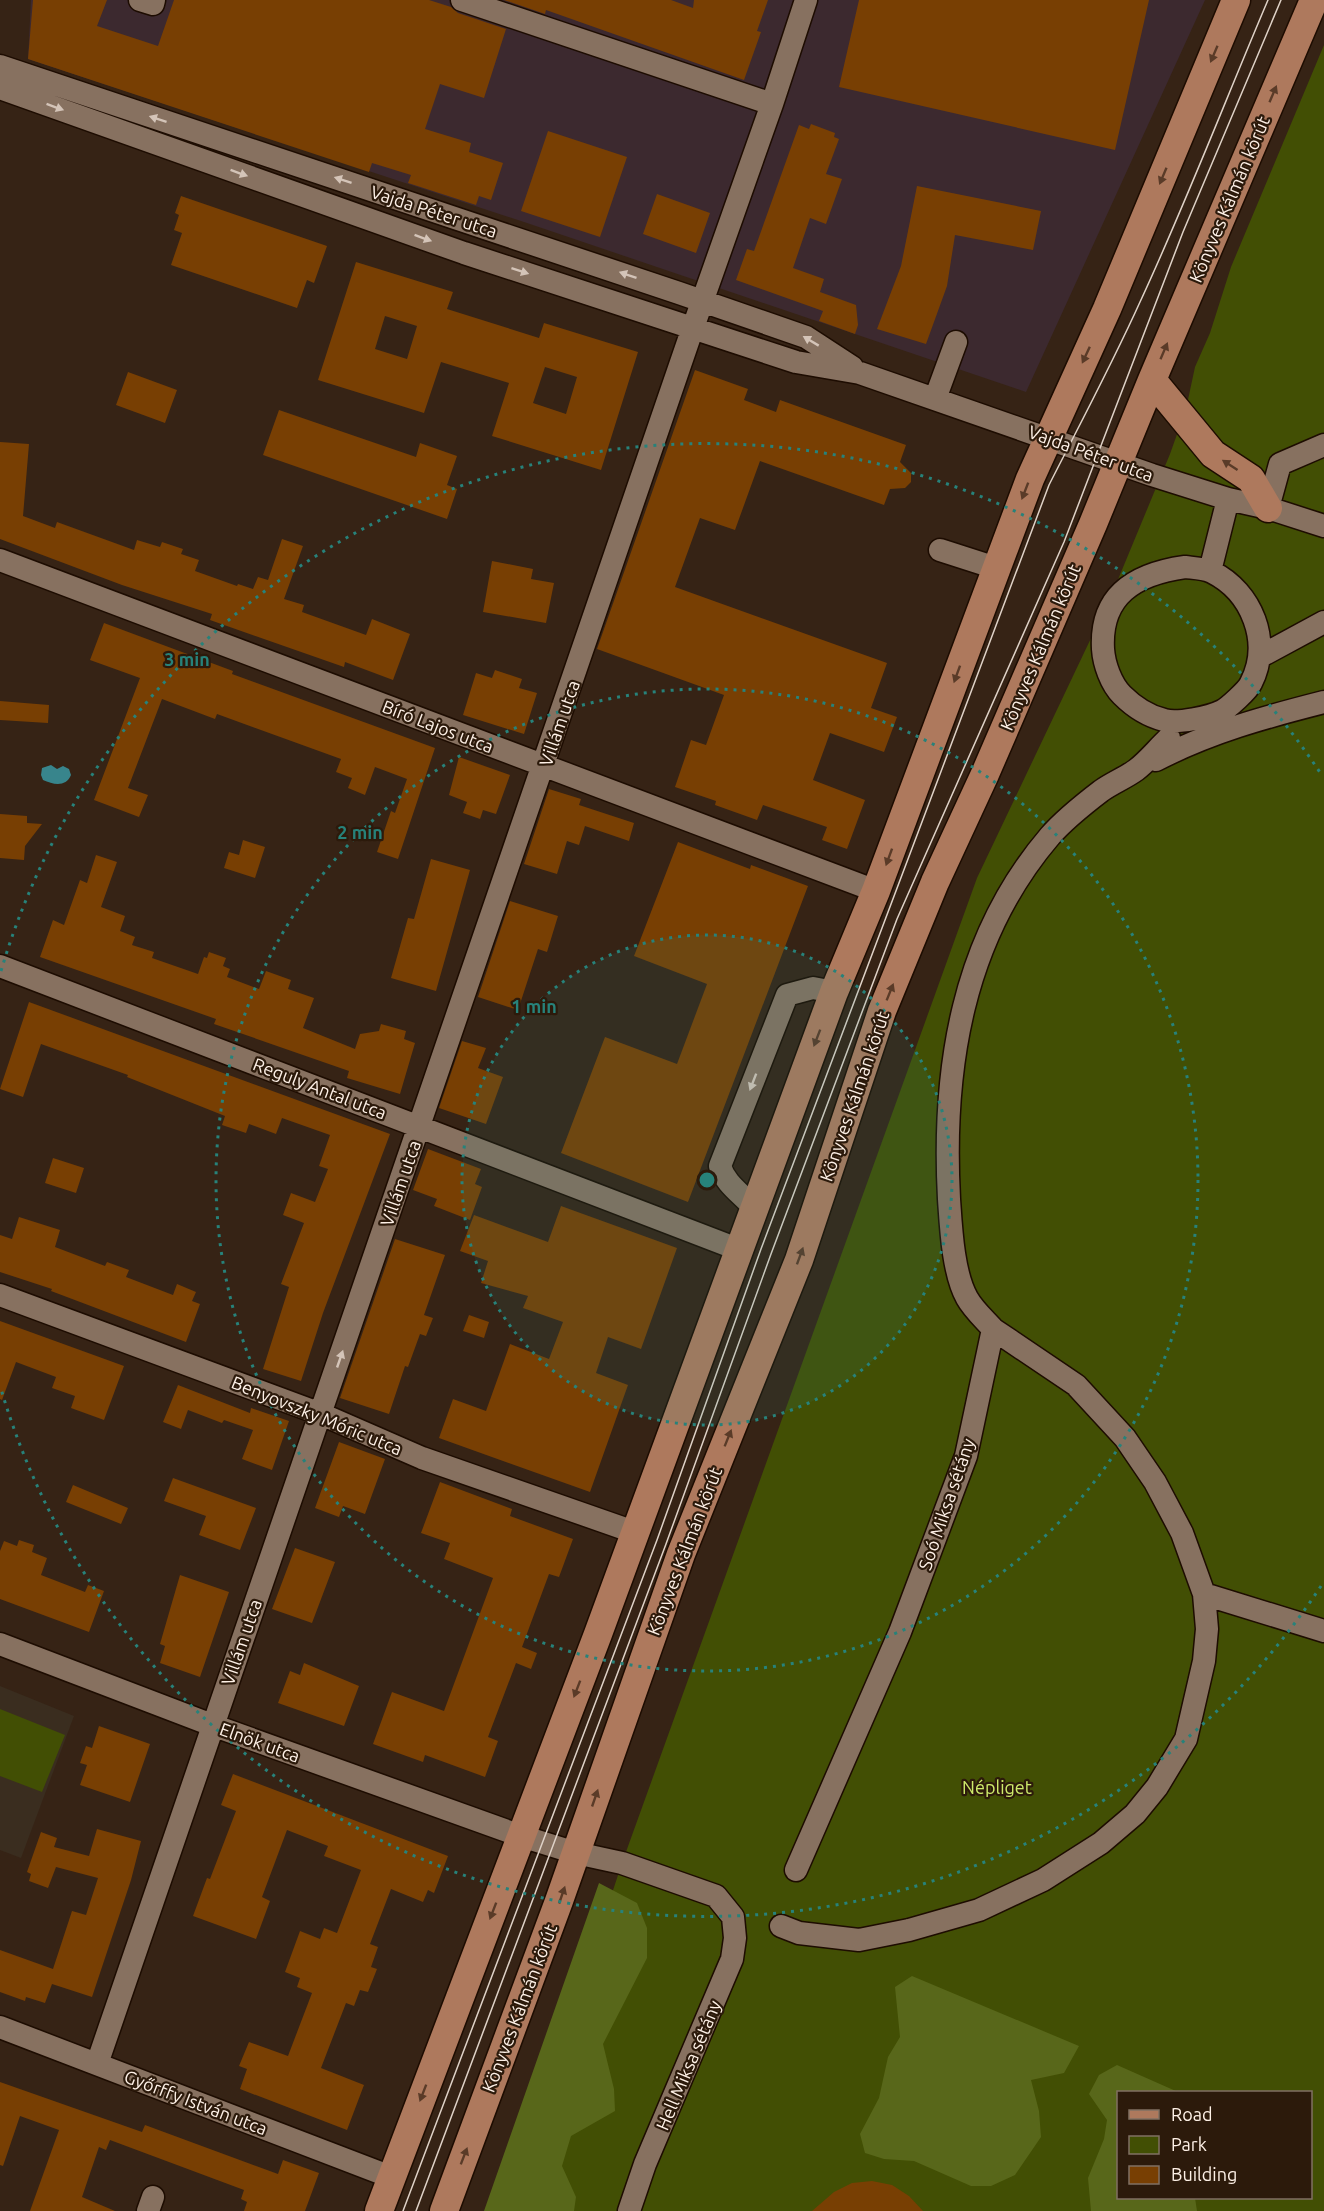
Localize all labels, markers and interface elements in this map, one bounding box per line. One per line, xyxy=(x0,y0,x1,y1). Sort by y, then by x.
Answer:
one-way arrow xyxy=(1208,45,1218,63)
one-way arrow xyxy=(1269,86,1278,103)
one-way arrow xyxy=(46,103,64,113)
street label: Könyves Kálmán körút xyxy=(1185,113,1273,285)
one-way arrow xyxy=(149,114,167,123)
one-way arrow xyxy=(1158,167,1167,185)
one-way arrow xyxy=(230,168,248,178)
one-way arrow xyxy=(334,175,352,185)
street label: Vajda Péter utca xyxy=(368,181,500,241)
one-way arrow xyxy=(414,233,432,243)
one-way arrow xyxy=(511,266,529,276)
one-way arrow xyxy=(619,270,637,280)
one-way arrow xyxy=(803,336,819,347)
one-way arrow xyxy=(1159,341,1169,359)
one-way arrow xyxy=(1082,347,1091,364)
street label: Vajda Péter utca xyxy=(1026,421,1156,485)
one-way arrow xyxy=(1221,460,1238,471)
one-way arrow xyxy=(1020,482,1029,500)
street label: Könyves Kálmán körút xyxy=(996,561,1084,733)
text: 3 min xyxy=(164,649,210,669)
one-way arrow xyxy=(951,665,961,683)
street label: Villám utca xyxy=(535,677,583,769)
street label: Bíró Lajos utca xyxy=(380,696,496,756)
text: 2 min xyxy=(337,822,383,842)
one-way arrow xyxy=(884,848,894,866)
one-way arrow xyxy=(885,983,895,1001)
text: 1 min xyxy=(511,996,557,1016)
street label: Könyves Kálmán körút xyxy=(815,1008,893,1184)
one-way arrow xyxy=(812,1029,821,1047)
street label: Reguly Antal utca xyxy=(250,1053,390,1123)
one-way arrow xyxy=(748,1073,757,1091)
street label: Villám utca xyxy=(376,1137,424,1229)
centre of rings xyxy=(697,1170,717,1190)
one-way arrow xyxy=(795,1247,805,1265)
one-way arrow xyxy=(335,1350,345,1368)
street label: Benyovszky Móric utca xyxy=(229,1372,405,1458)
one-way arrow xyxy=(723,1428,733,1446)
street label: Soó Miksa sétány xyxy=(914,1435,978,1572)
street label: Könyves Kálmán körút xyxy=(643,1464,725,1638)
street label: Villám utca xyxy=(217,1596,265,1688)
one-way arrow xyxy=(572,1680,581,1698)
street label: Elnök utca xyxy=(217,1718,303,1766)
park label: Népliget xyxy=(962,1777,1032,1797)
one-way arrow xyxy=(591,1789,601,1807)
one-way arrow xyxy=(557,1886,567,1904)
one-way arrow xyxy=(487,1902,497,1920)
street label: Könyves Kálmán körút xyxy=(478,1921,560,2095)
street label: Hell Miksa sétány xyxy=(652,1997,725,2133)
street label: Győrffy István utca xyxy=(122,2066,270,2138)
one-way arrow xyxy=(418,2084,428,2102)
legend xyxy=(1117,2091,1312,2199)
text: Road xyxy=(1171,2104,1213,2124)
text: Park xyxy=(1171,2134,1207,2154)
one-way arrow xyxy=(460,2147,469,2165)
text: Building xyxy=(1171,2164,1237,2184)

